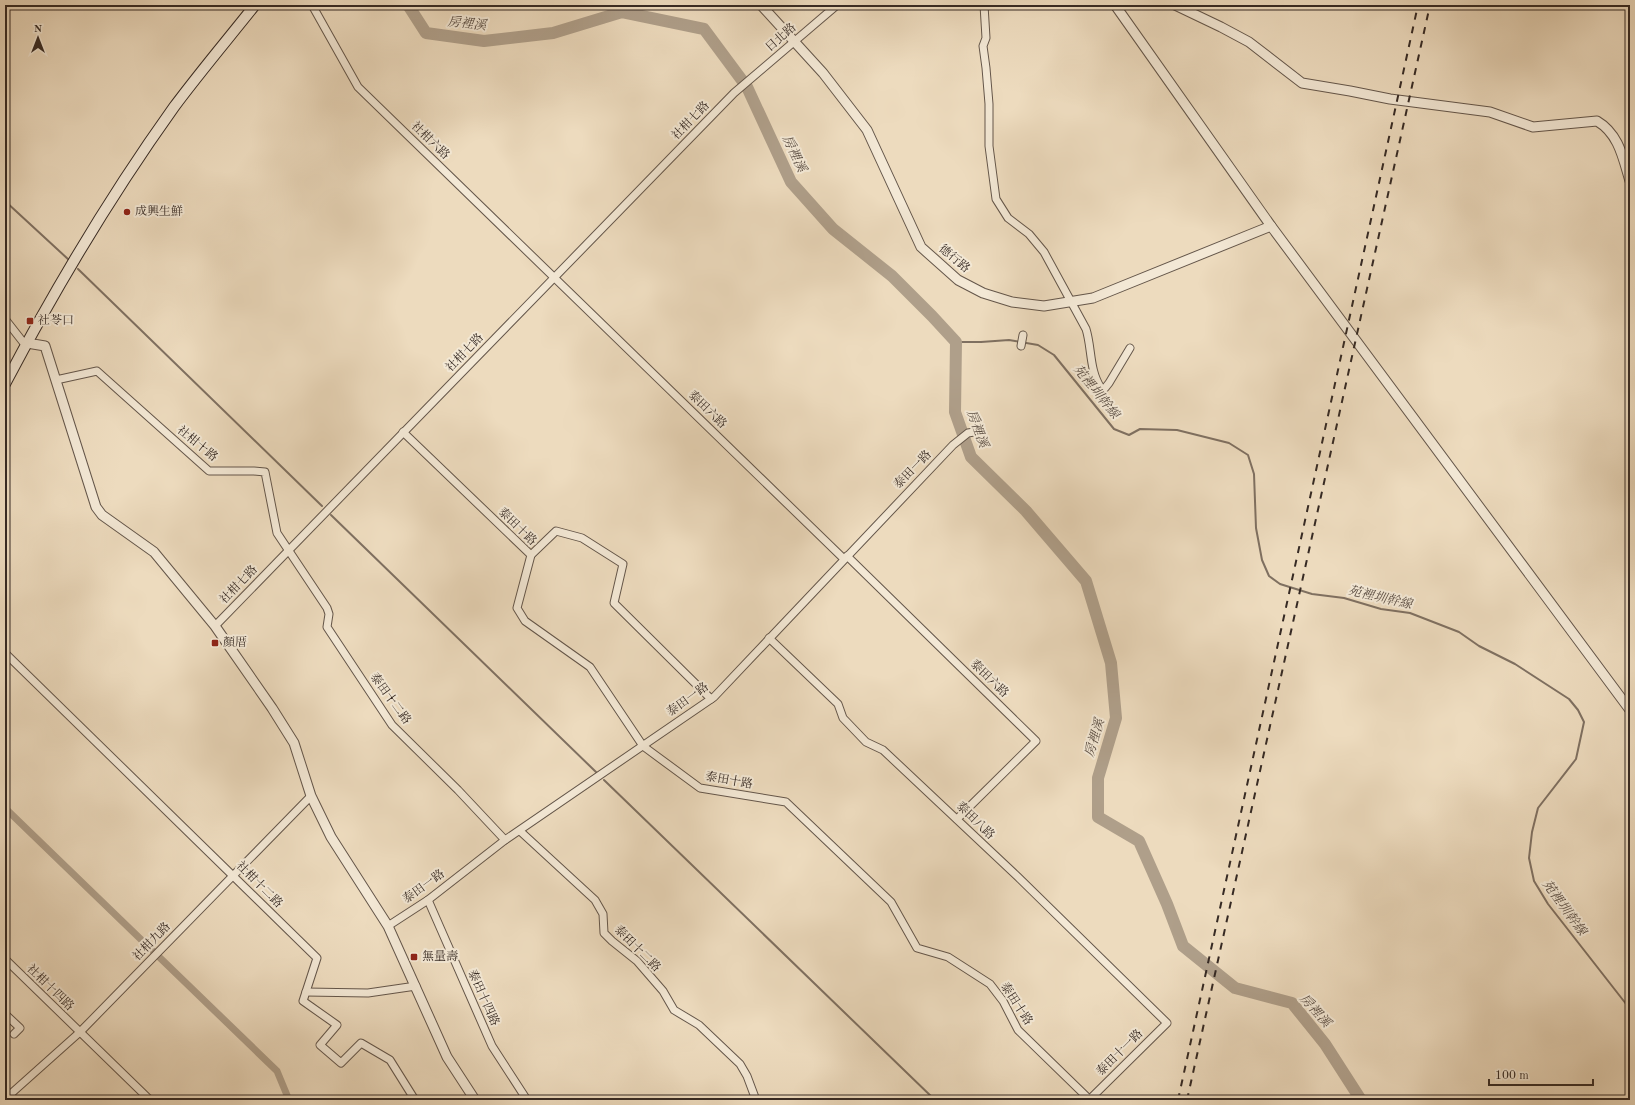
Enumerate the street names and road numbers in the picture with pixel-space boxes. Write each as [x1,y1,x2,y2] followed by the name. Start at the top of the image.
[762,20,799,54] street label: 日北路
[669,98,712,142] street label: 社柑七路
[409,119,453,162] street label: 社柑六路
[936,241,973,275] street label: 德行路
[443,330,486,374] street label: 社柑七路
[686,388,730,431] street label: 泰田六路
[175,423,221,464] street label: 社柑十路
[891,447,934,491] street label: 泰田一路
[496,505,540,548] street label: 泰田十路
[217,562,260,606] street label: 社柑七路
[968,657,1012,700] street label: 泰田六路
[368,670,414,727] street label: 泰田十二路
[664,679,711,719] street label: 泰田一路
[704,769,754,791] street label: 泰田十路
[954,799,998,842] street label: 泰田八路
[234,858,286,910] street label: 社柑十二路
[400,866,447,906] street label: 泰田一路
[130,919,173,963] street label: 社柑九路
[612,922,664,974] street label: 泰田十二路
[24,961,77,1013] street label: 社柑十四路
[465,967,503,1028] street label: 泰田十四路
[998,980,1036,1027] street label: 泰田十路
[1093,1026,1145,1078] street label: 泰田十一路

